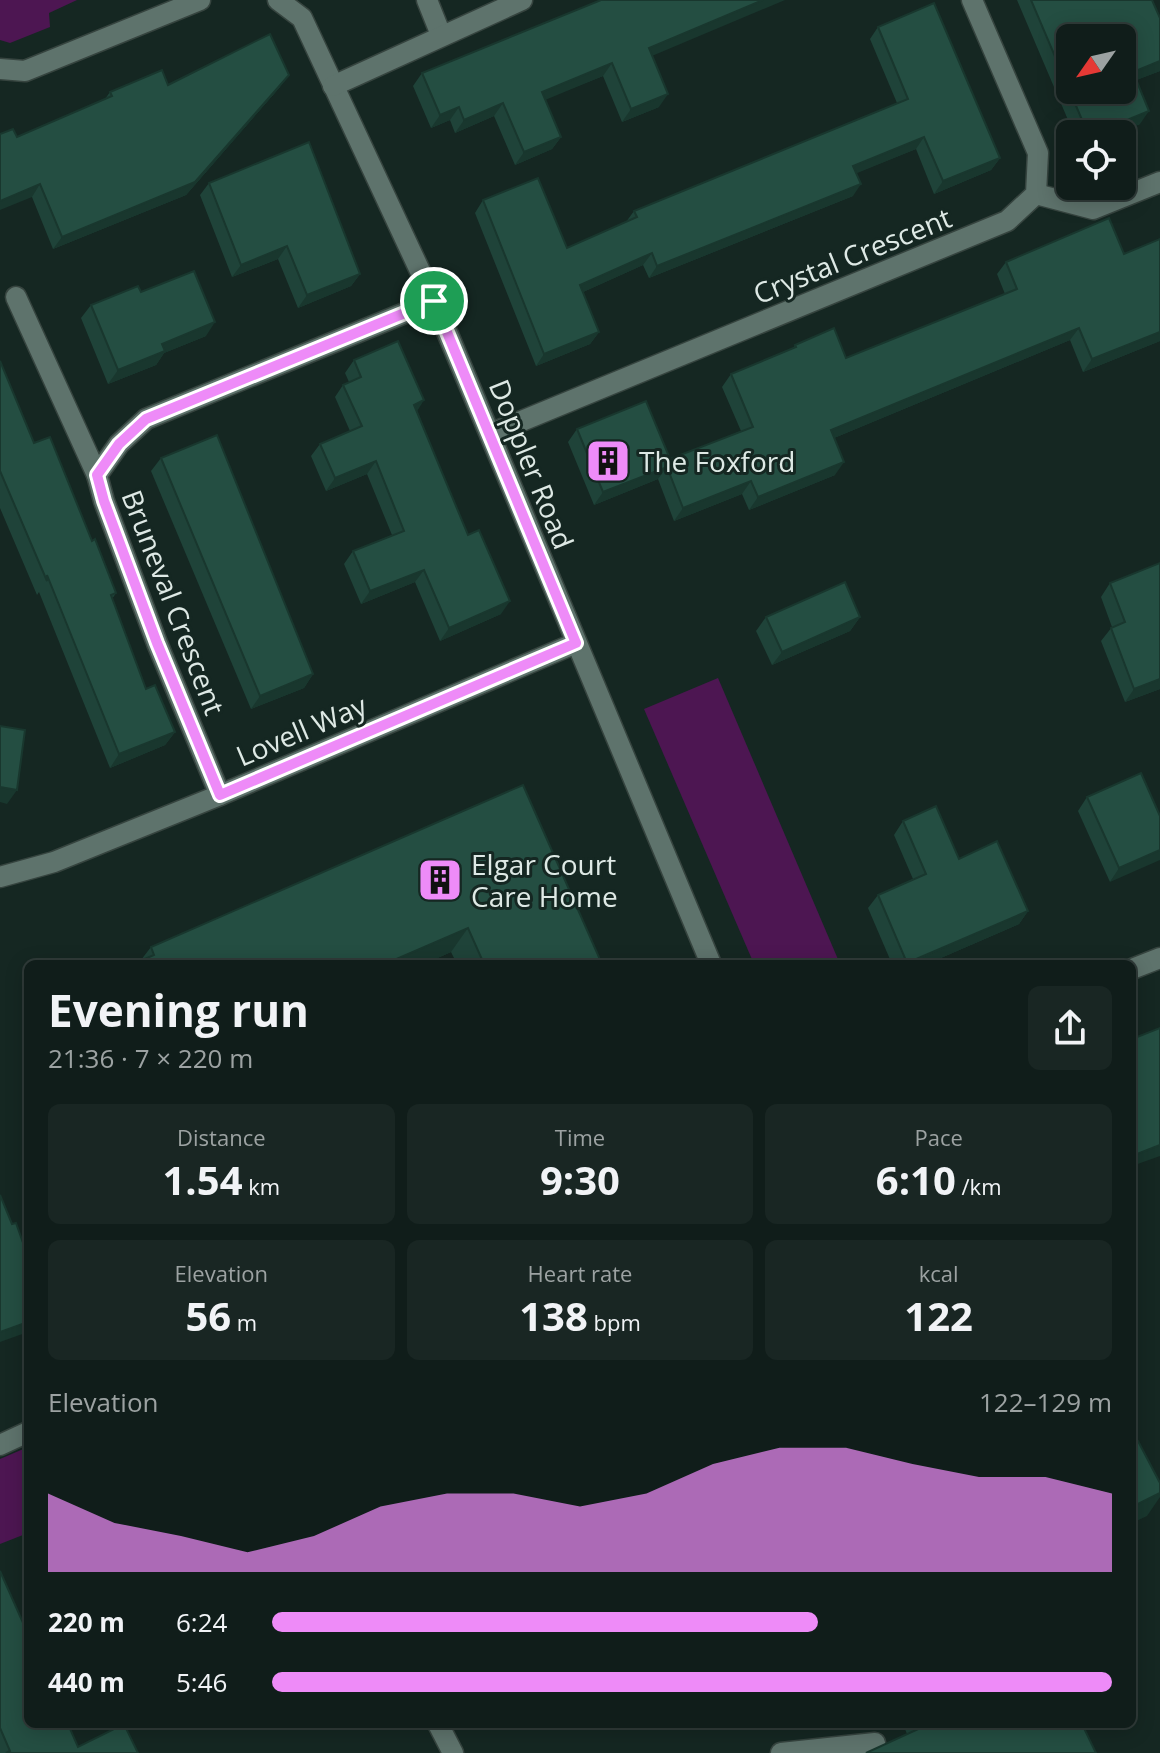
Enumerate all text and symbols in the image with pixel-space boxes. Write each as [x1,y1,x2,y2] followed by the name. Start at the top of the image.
[1056,24,1136,104] north arrow
[1056,24,1136,200] map controls
[1056,120,1136,200] button: locate
[747,198,957,312] street label: Crystal Crescent
[400,267,468,335] pin
[412,279,456,323] icon: arrive
[481,374,583,554] street label: Doppler Road
[584,437,632,485] building icon: The Foxford
[639,442,795,480] place label: The Foxford
[114,484,234,720] street label: Bruneval Crescent
[230,685,373,774] street label: Lovell Way
[471,845,618,915] place label: Elgar Court Care Home
[416,856,464,904] building icon: Elgar Court Care Home
[48,980,309,1040] text: Evening run
[1028,986,1112,1070] button: share
[48,1040,253,1076] text: 21:36 · 7 × 220 m
[177,1122,266,1152] text: Distance
[555,1122,605,1152] text: Time
[914,1122,963,1152] text: Pace
[162,1152,243,1207] text: 1.54
[540,1152,620,1207] text: 9:30
[876,1152,956,1207] text: 6:10
[243,1171,280,1201] text: km
[956,1171,1002,1201] text: /km
[175,1258,268,1288] text: Elevation
[528,1258,632,1288] text: Heart rate
[919,1258,959,1288] text: kcal
[185,1288,231,1343] text: 56
[519,1288,588,1343] text: 138
[904,1288,973,1343] text: 122
[231,1307,257,1337] text: m
[588,1307,641,1337] text: bpm
[48,1384,158,1420] text: Elevation
[979,1384,1112,1420] text: 122–129 m
[48,1604,125,1640] text: 220 m
[176,1604,227,1640] text: 6:24
[48,1664,125,1700] text: 440 m
[176,1664,227,1700] text: 5:46

